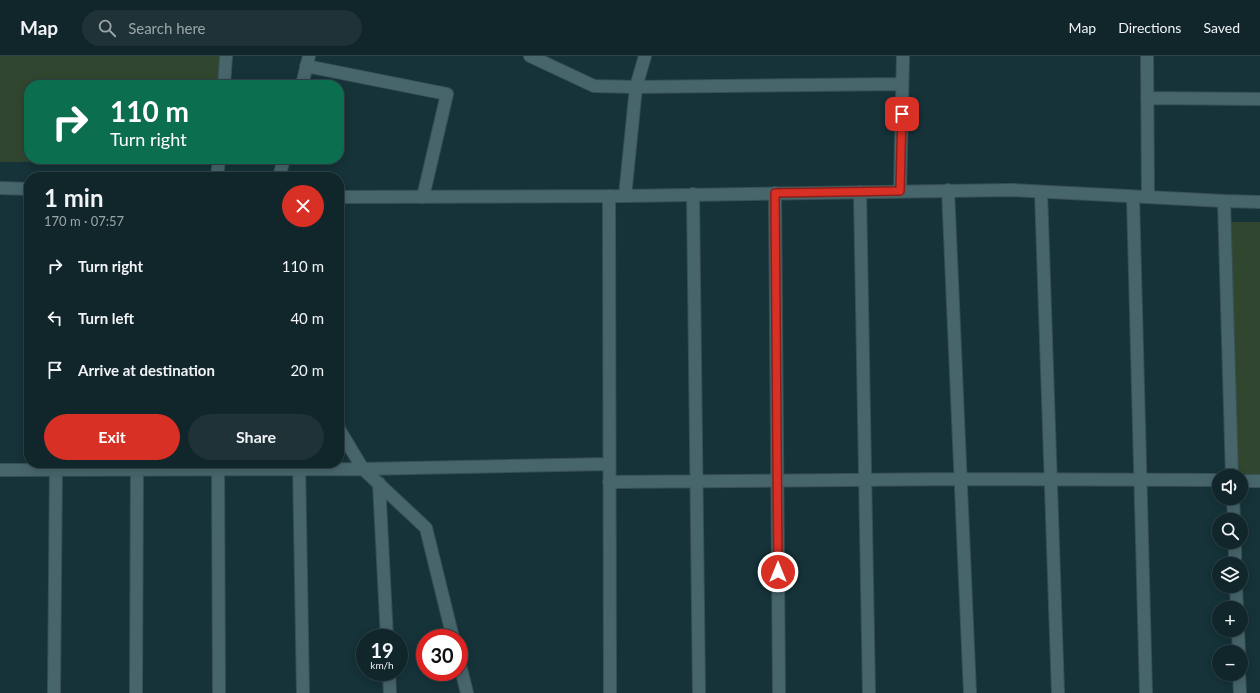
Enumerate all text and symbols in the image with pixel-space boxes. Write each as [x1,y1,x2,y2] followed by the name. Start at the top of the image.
[82,10,362,46] search box
[20,16,58,39] text: Map
[96,17,118,39] icon: search
[128,19,206,37] text: Search here
[1069,19,1096,36] text: Map
[1118,19,1181,36] text: Directions
[1203,19,1240,36] text: Saved
[110,94,189,128] text: 110 m
[44,96,96,148] icon: right
[885,97,919,131] pin
[891,103,913,125] icon: arrive
[110,128,187,150] text: Turn right
[44,183,104,212] text: 1 min
[282,185,324,227] button: close
[44,213,124,229] text: 170 m · 07:57
[44,255,66,277] icon: right
[78,257,143,275] text: Turn right
[282,257,324,275] text: 110 m
[44,307,66,329] icon: left
[78,309,134,327] text: Turn left
[290,309,324,327] text: 40 m
[44,359,66,381] icon: arrive
[78,361,215,379] text: Arrive at destination
[290,361,324,379] text: 20 m
[44,414,180,460] button: Exit
[188,414,324,460] button: Share
[1212,469,1248,681] map controls
[1212,469,1248,505] button: sound
[1212,513,1248,549] button: search
[757,551,799,593] position arrow
[1212,557,1248,593] button: layers
[1212,601,1248,637] button: +
[416,629,468,681] speed limit sign: 30
[370,638,394,662] text: 19
[1212,645,1248,681] button: −
[370,659,394,671] text: km/h

